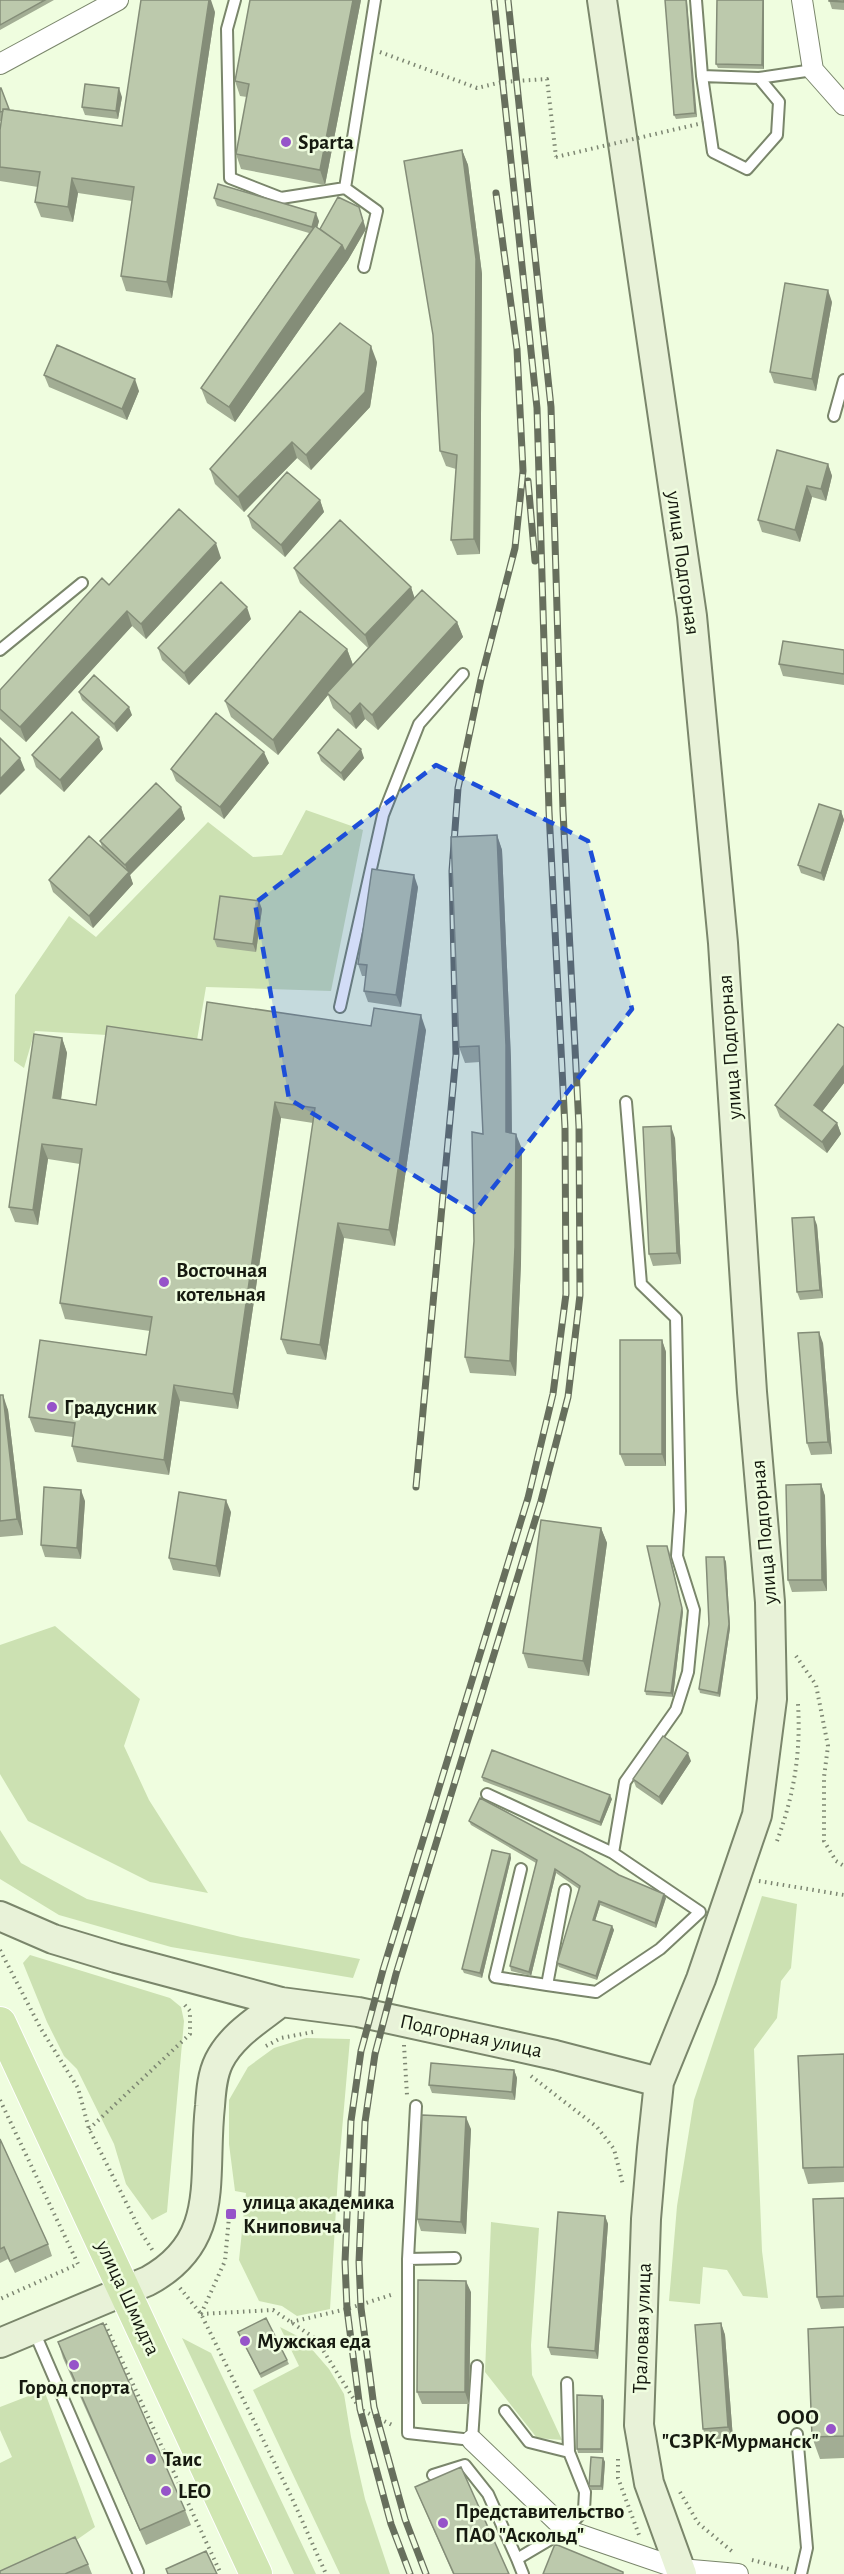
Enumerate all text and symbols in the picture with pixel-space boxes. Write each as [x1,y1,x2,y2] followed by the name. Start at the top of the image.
[298,132,354,153] place label: Sparta
[279,135,293,149] marker: Sparta
[662,489,703,636] street label: улица Подгорная
[714,974,746,1121] street label: улица Подгорная
[176,1260,267,1305] place label: Восточная котельная
[157,1275,171,1289] marker: Восточная котельная
[64,1397,157,1418] place label: Градусник
[45,1400,59,1414] marker: Градусник
[747,1459,781,1606] street label: улица Подгорная
[398,2011,545,2061] street label: Подгорная улица
[242,2192,395,2237] place label: улица академика Книповича
[224,2207,238,2221] marker: улица академика Книповича
[92,2236,164,2359] street label: улица Шмидта
[629,2262,655,2394] street label: Траловая улица
[257,2331,371,2352] place label: Мужская еда
[238,2334,252,2348] marker: Мужская еда
[67,2358,81,2372] marker: Город спорта
[18,2377,130,2398] place label: Город спорта
[662,2407,819,2452] place label: ООО "СЗРК-Мурманск"
[824,2422,838,2436] marker: ООО "СЗРК-Мурманск"
[163,2449,202,2470] place label: Таис
[144,2452,158,2466] marker: Таис
[178,2481,211,2502] place label: LEO
[159,2484,173,2498] marker: LEO
[455,2501,624,2546] place label: Представительство ПАО "Аскольд"
[436,2516,450,2530] marker: Представительство ПАО "Аскольд"

